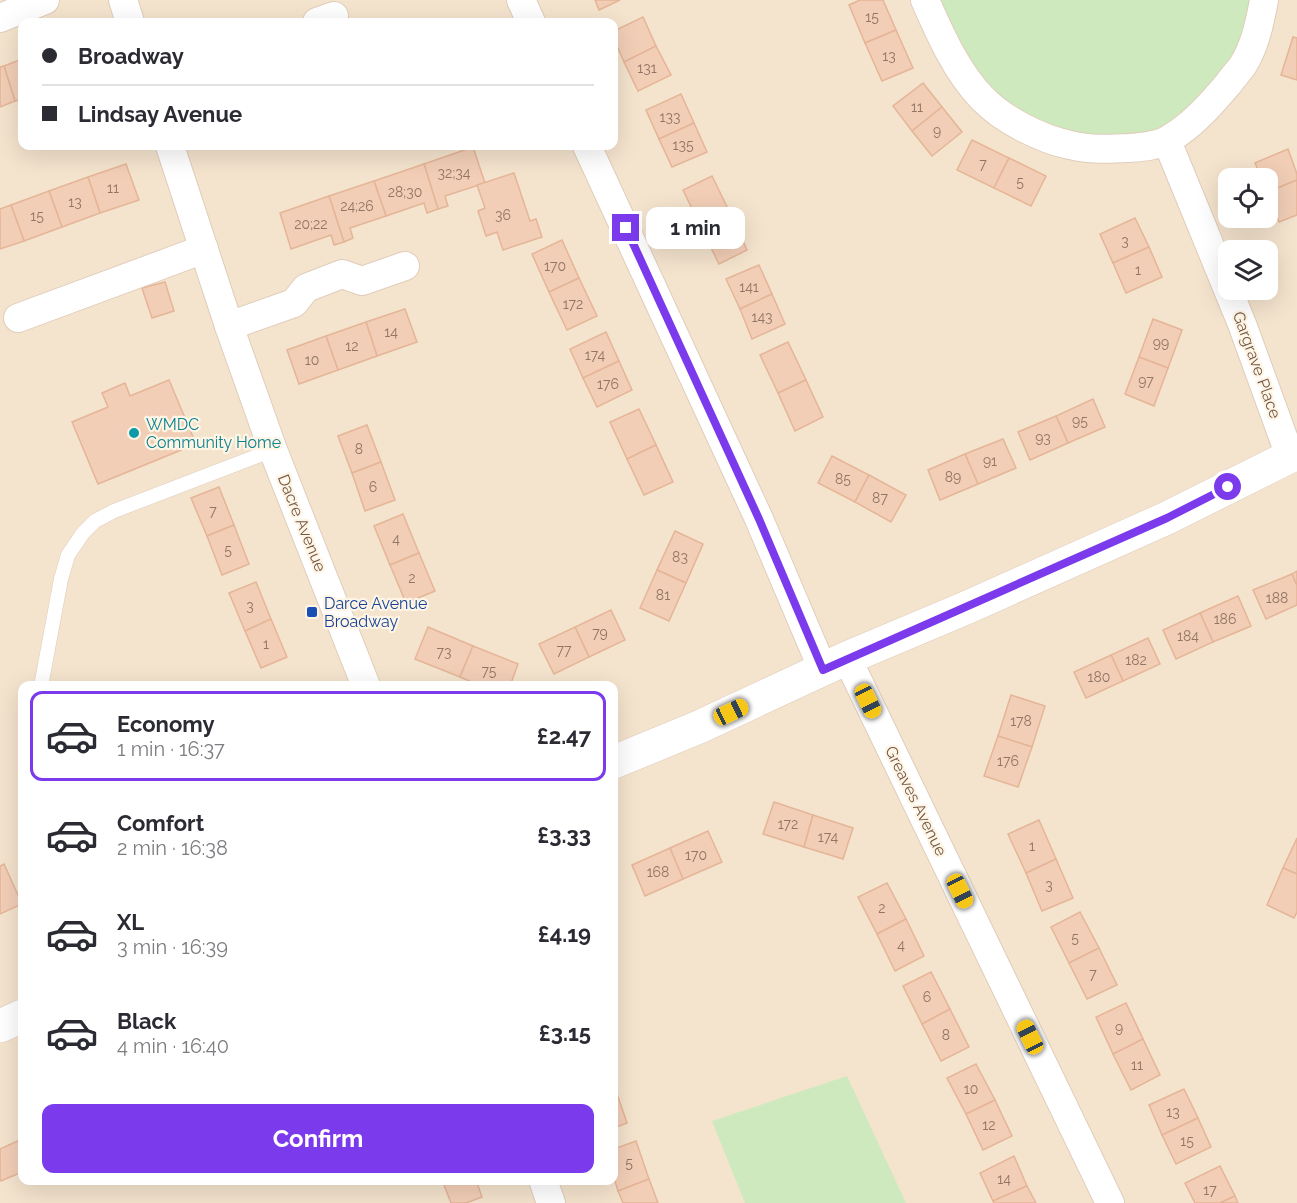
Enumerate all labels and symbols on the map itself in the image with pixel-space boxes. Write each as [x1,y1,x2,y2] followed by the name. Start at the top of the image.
[865,9,879,25] house number: 15
[882,48,896,64] house number: 13
[637,60,657,76] house number: 131
[911,99,923,115] house number: 11
[660,109,680,125] house number: 133
[933,123,941,139] house number: 9
[672,137,694,153] house number: 135
[979,156,987,172] house number: 7
[438,165,471,181] house number: 32;34
[1016,174,1024,190] house number: 5
[107,180,119,196] house number: 11
[388,184,422,200] house number: 28;30
[68,194,82,210] house number: 13
[340,198,374,214] house number: 24;26
[495,207,511,223] house number: 36
[647,207,746,249] callout: 1 min
[30,208,44,224] house number: 15
[612,214,639,241] route end
[294,216,328,232] house number: 20;22
[1121,233,1129,249] house number: 3
[544,258,566,274] house number: 170
[1135,262,1141,278] house number: 1
[739,279,759,295] house number: 141
[563,296,583,312] house number: 172
[751,309,773,325] house number: 143
[1229,309,1285,421] street label: Gargrave Place
[384,324,398,340] house number: 14
[1153,335,1169,351] house number: 99
[345,338,359,354] house number: 12
[585,347,606,363] house number: 174
[305,352,319,368] house number: 10
[1138,373,1154,389] house number: 97
[597,376,619,392] house number: 176
[1072,413,1088,429] house number: 95
[146,415,281,452] place label: WMDC Community Home
[127,426,141,440] marker: WMDC Community Home
[1035,430,1051,446] house number: 93
[355,441,363,457] house number: 8
[983,453,997,469] house number: 91
[945,469,961,485] house number: 89
[835,471,851,487] house number: 85
[274,472,330,574] street label: Dacre Avenue
[1214,473,1241,500] route start
[369,479,377,495] house number: 6
[872,490,888,506] house number: 87
[209,503,217,519] house number: 7
[392,531,400,547] house number: 4
[224,542,232,558] house number: 5
[672,549,688,565] house number: 83
[408,570,416,586] house number: 2
[656,587,670,603] house number: 81
[1266,590,1288,606] house number: 188
[324,594,427,631] place label: Darce Avenue Broadway
[246,598,254,614] house number: 3
[305,605,319,619] marker: Darce Avenue Broadway
[1214,611,1236,627] house number: 186
[592,625,608,641] house number: 79
[1177,628,1199,644] house number: 184
[263,636,269,652] house number: 1
[557,642,572,658] house number: 77
[437,644,451,660] house number: 73
[1125,652,1147,668] house number: 182
[482,663,497,679] house number: 75
[1088,669,1110,685] house number: 180
[852,681,884,721] car
[711,696,751,728] car
[1010,713,1032,729] house number: 178
[881,743,951,859] street label: Greaves Avenue
[997,753,1019,769] house number: 176
[778,816,798,832] house number: 172
[818,829,839,845] house number: 174
[1029,838,1035,854] house number: 1
[685,847,707,863] house number: 170
[647,864,669,880] house number: 168
[944,871,976,911] car
[1045,877,1053,893] house number: 3
[878,900,886,916] house number: 2
[1071,930,1079,946] house number: 5
[897,937,905,953] house number: 4
[1089,966,1097,982] house number: 7
[923,989,931,1005] house number: 6
[1014,1017,1046,1057] car
[1115,1020,1123,1036] house number: 9
[942,1027,950,1043] house number: 8
[1131,1057,1143,1073] house number: 11
[964,1081,978,1097] house number: 10
[1166,1104,1180,1120] house number: 13
[982,1117,996,1133] house number: 12
[1180,1133,1194,1149] house number: 15
[625,1155,633,1171] house number: 5
[997,1171,1011,1187] house number: 14
[1203,1182,1217,1198] house number: 17

